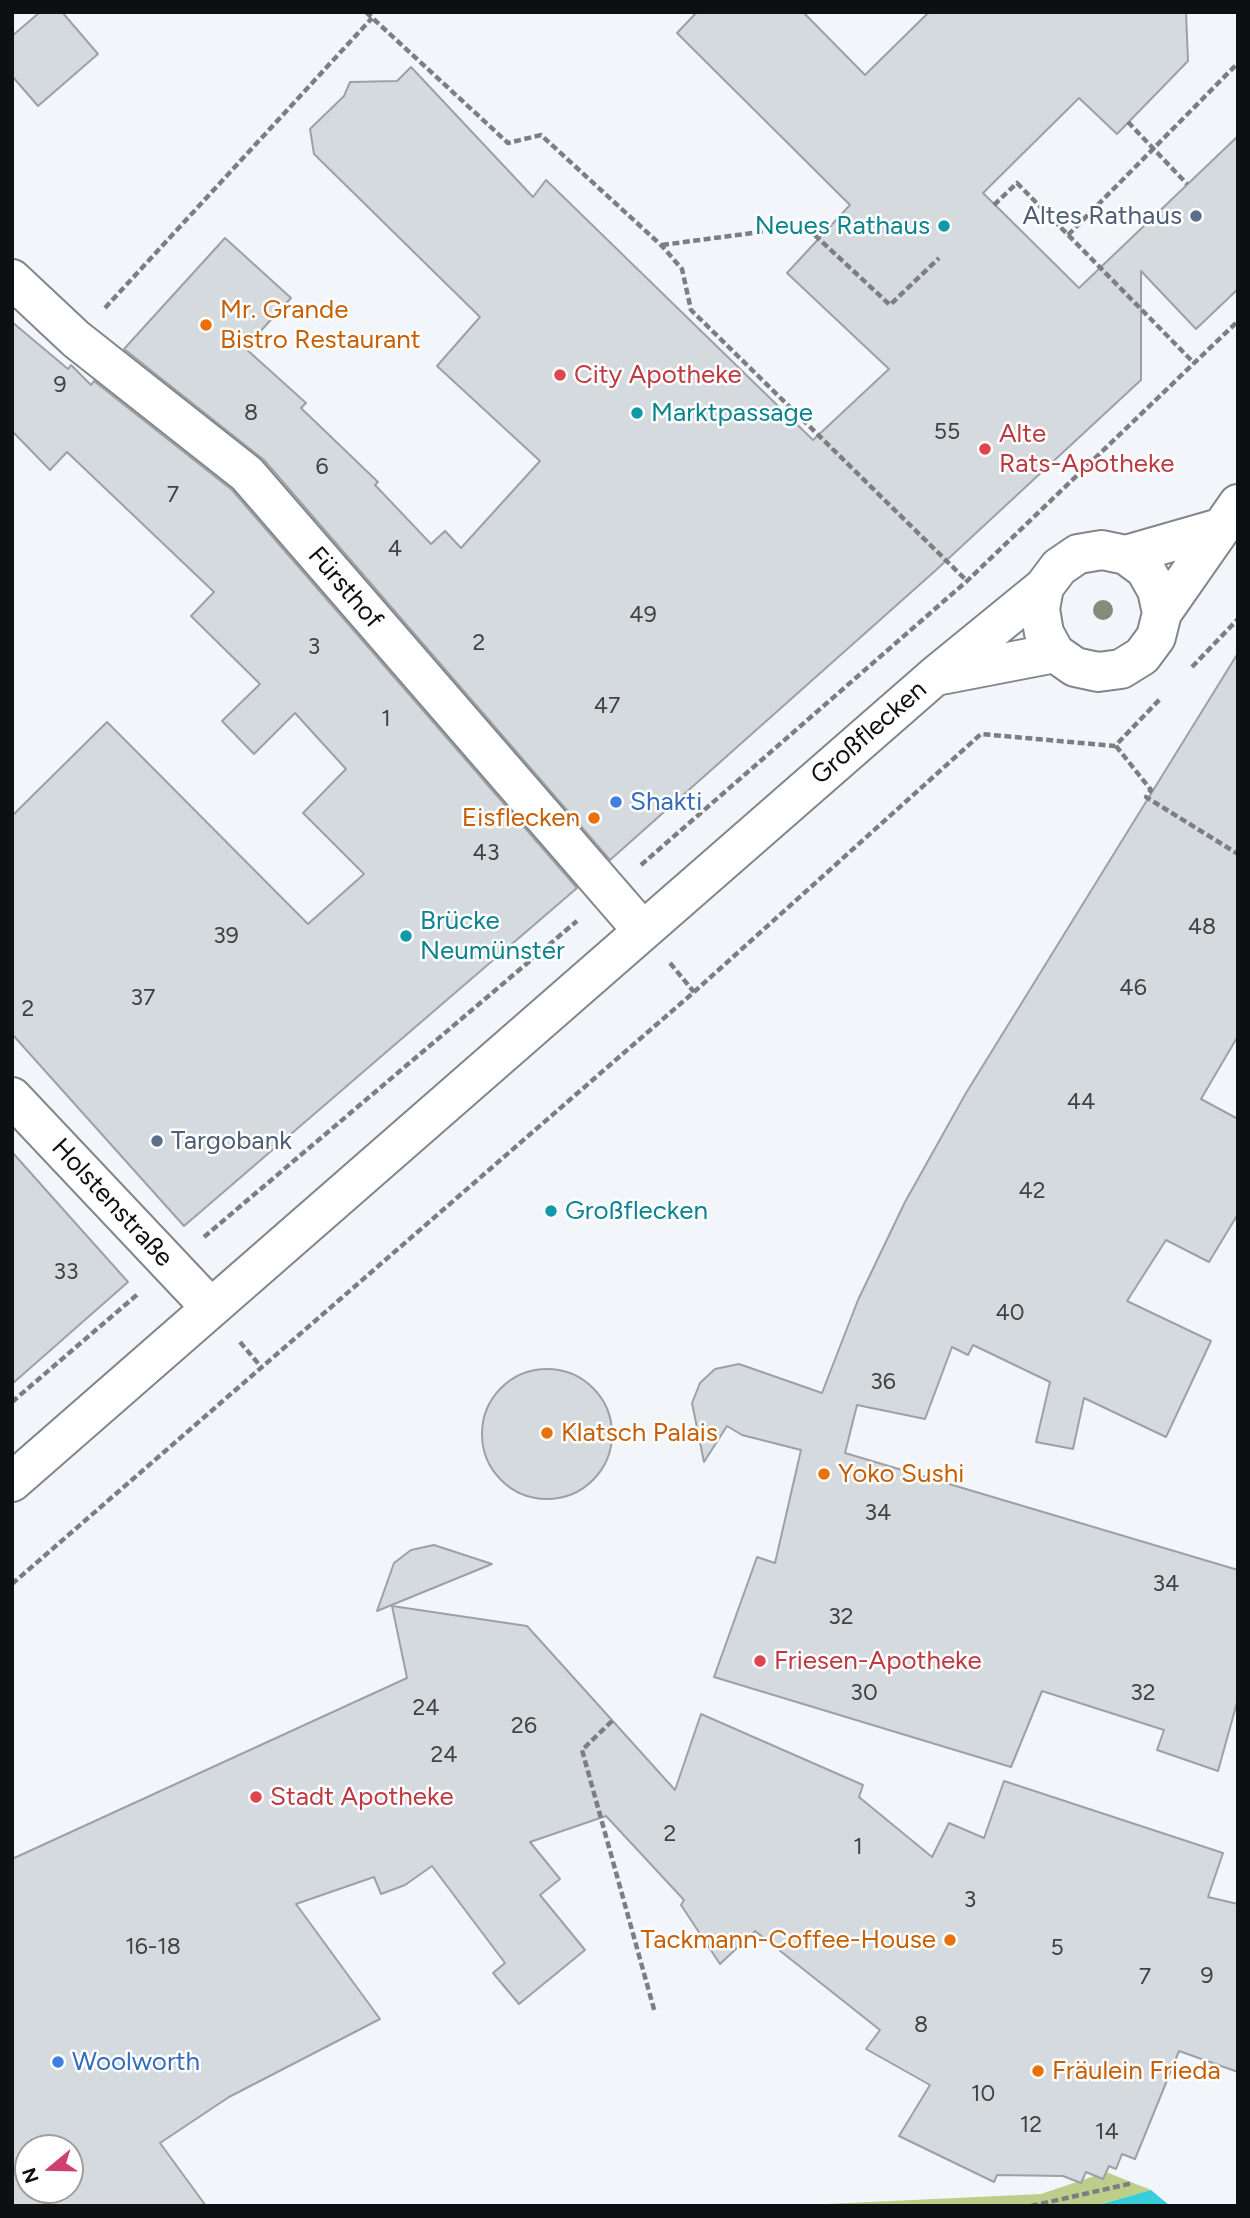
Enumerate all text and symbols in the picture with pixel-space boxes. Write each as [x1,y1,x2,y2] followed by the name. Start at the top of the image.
[1022,200,1182,232] place label: Altes Rathaus
[1188,208,1204,224] marker: Altes Rathaus
[755,210,930,242] place label: Neues Rathaus
[936,218,952,234] marker: Neues Rathaus
[220,294,421,356] place label: Mr. Grande Bistro Restaurant
[198,317,214,333] marker: Mr. Grande Bistro Restaurant
[574,359,742,391] place label: City Apotheke
[552,367,568,383] marker: City Apotheke
[53,371,67,399] house number: 9
[651,397,813,429] place label: Marktpassage
[244,399,258,427] house number: 8
[629,405,645,421] marker: Marktpassage
[934,418,960,446] house number: 55
[999,418,1174,480] place label: Alte Rats-Apotheke
[977,441,993,457] marker: Alte Rats-Apotheke
[315,453,329,481] house number: 6
[167,481,179,509] house number: 7
[388,535,402,563] house number: 4
[301,541,389,635] street label: Fürsthof
[629,601,657,629] house number: 49
[473,629,485,657] house number: 2
[308,633,320,661] house number: 3
[805,674,933,792] street label: Großflecken
[594,692,620,720] house number: 47
[381,705,391,733] house number: 1
[630,786,702,818] place label: Shakti
[608,794,624,810] marker: Shakti
[462,802,580,834] place label: Eisflecken
[586,810,602,826] marker: Eisflecken
[473,839,499,867] house number: 43
[420,905,565,967] place label: Brücke Neumünster
[1188,913,1216,941] house number: 48
[213,922,239,950] house number: 39
[398,928,414,944] marker: Brücke Neumünster
[1119,974,1147,1002] house number: 46
[131,984,155,1012] house number: 37
[22,995,34,1023] house number: 2
[1067,1088,1095,1116] house number: 44
[171,1125,292,1157] place label: Targobank
[45,1132,179,1274] street label: Holstenstraße
[149,1133,165,1149] marker: Targobank
[1018,1177,1046,1205] house number: 42
[565,1195,708,1227] place label: Großflecken
[543,1203,559,1219] marker: Großflecken
[53,1258,79,1286] house number: 33
[995,1299,1025,1327] house number: 40
[870,1368,896,1396] house number: 36
[561,1417,718,1449] place label: Klatsch Palais
[539,1425,555,1441] marker: Klatsch Palais
[838,1458,964,1490] place label: Yoko Sushi
[816,1466,832,1482] marker: Yoko Sushi
[865,1499,891,1527] house number: 34
[1153,1570,1179,1598] house number: 34
[828,1603,854,1631] house number: 32
[774,1645,982,1677] place label: Friesen-Apotheke
[752,1653,768,1669] marker: Friesen-Apotheke
[850,1679,878,1707] house number: 30
[1130,1679,1156,1707] house number: 32
[412,1694,440,1722] house number: 24
[511,1712,537,1740] house number: 26
[430,1741,458,1769] house number: 24
[270,1781,454,1813] place label: Stadt Apotheke
[248,1789,264,1805] marker: Stadt Apotheke
[664,1820,676,1848] house number: 2
[853,1833,863,1861] house number: 1
[964,1886,976,1914] house number: 3
[640,1924,936,1956] place label: Tackmann-Coffee-House
[942,1932,958,1948] marker: Tackmann-Coffee-House
[125,1933,181,1961] house number: 16-18
[1050,1934,1064,1962] house number: 5
[1200,1962,1214,1990] house number: 9
[1139,1963,1151,1991] house number: 7
[914,2011,928,2039] house number: 8
[72,2046,200,2078] place label: Woolworth
[50,2054,66,2070] marker: Woolworth
[1052,2055,1221,2087] place label: Fräulein Frieda
[1030,2063,1046,2079] marker: Fräulein Frieda
[971,2080,995,2108] house number: 10
[1020,2111,1042,2139] house number: 12
[1095,2118,1119,2146] house number: 14
[14,2134,84,2204] north arrow
[17,2165,44,2186] text: N

